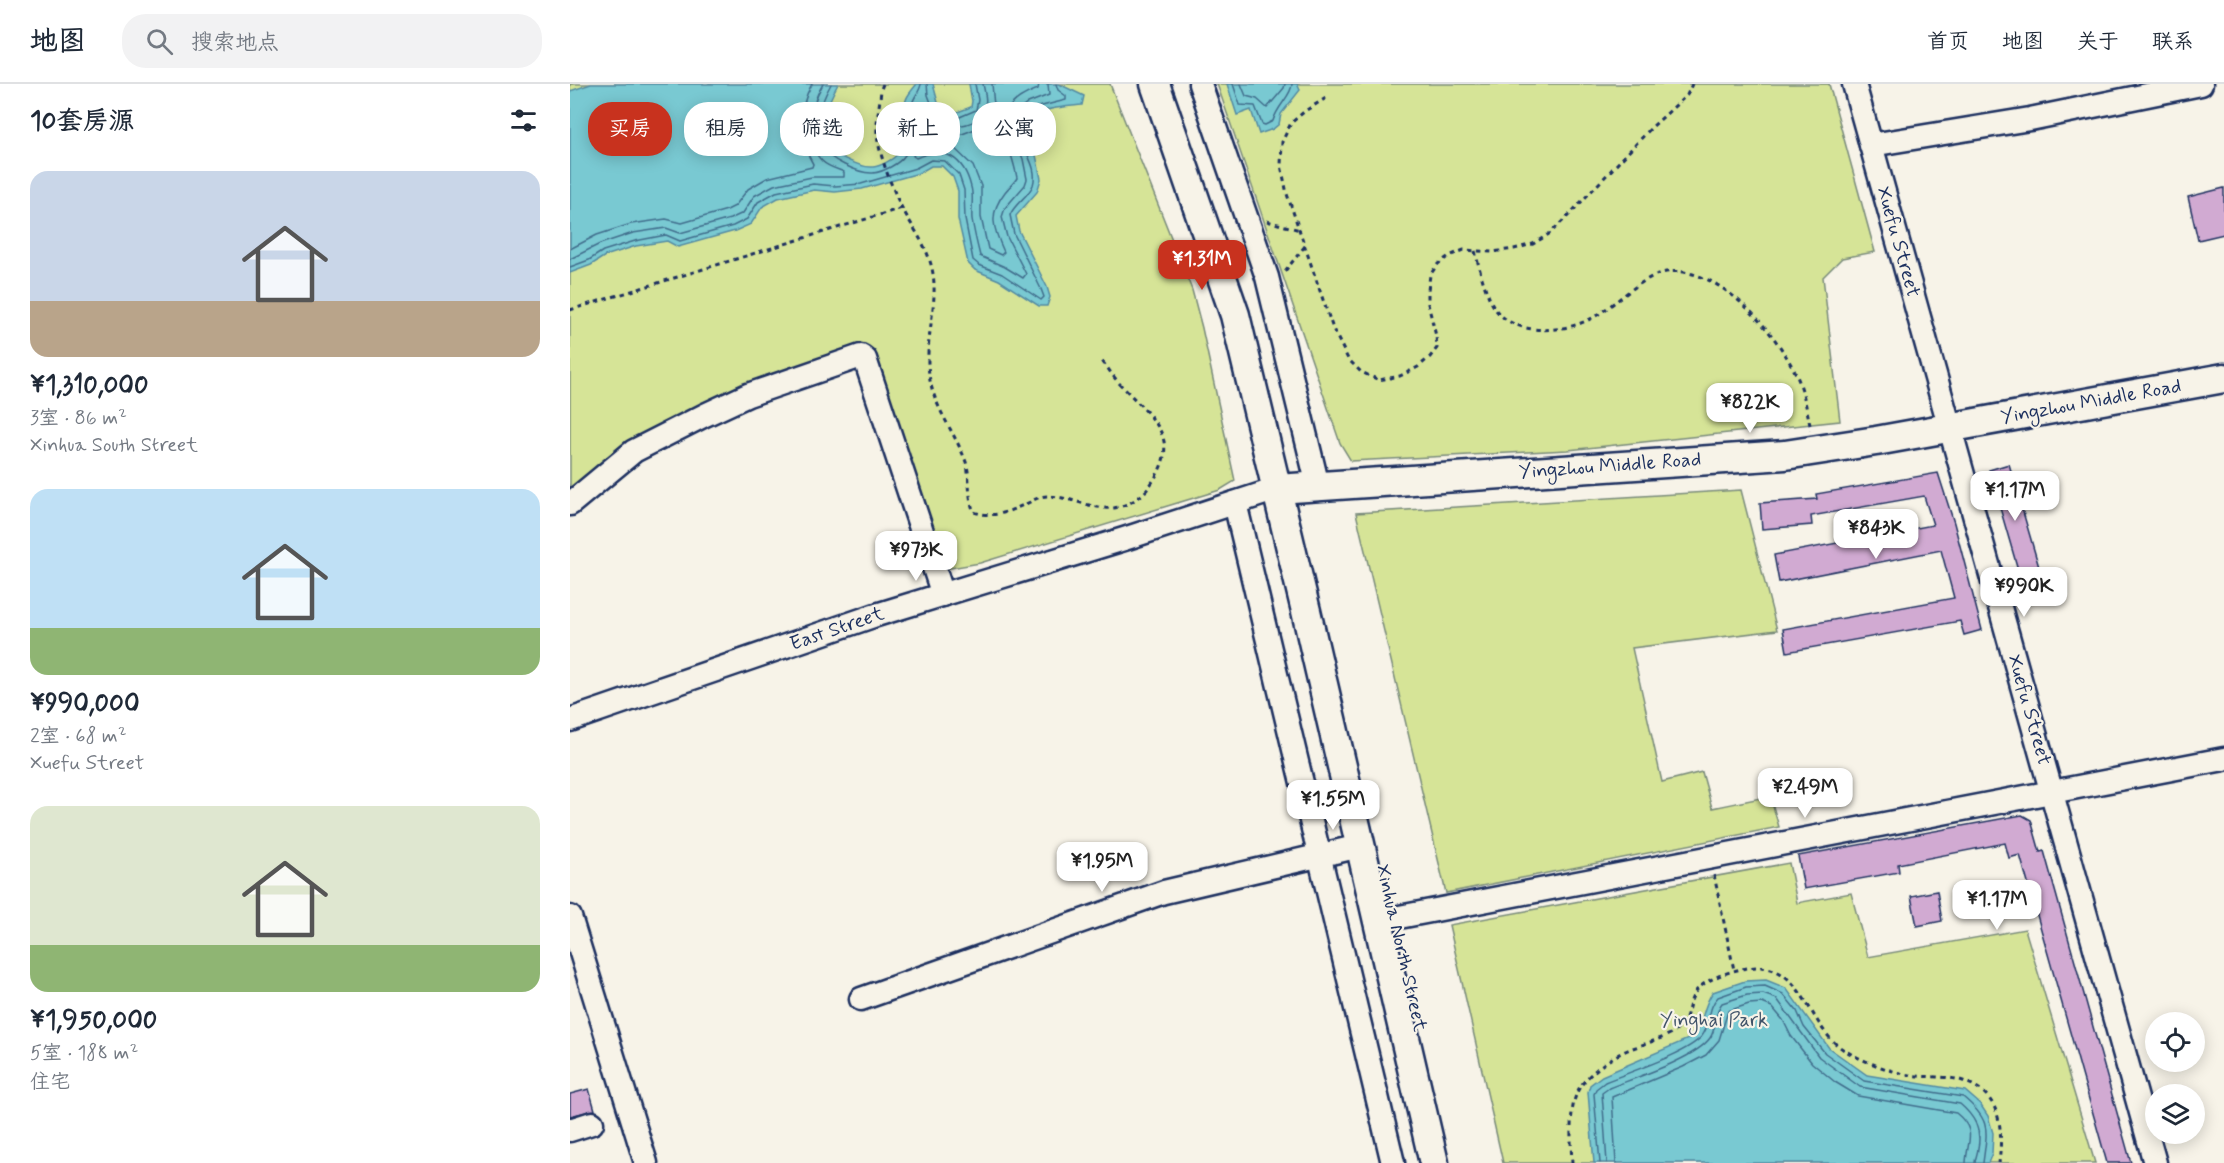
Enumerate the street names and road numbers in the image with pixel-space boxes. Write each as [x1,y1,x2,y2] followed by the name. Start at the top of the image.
[1869,183,1927,301] street label: Xuefu Street
[1999,373,2183,432] street label: Yingzhou Middle Road
[1518,446,1702,487] street label: Yingzhou Middle Road
[786,600,888,658] street label: East Street
[2000,651,2058,769] street label: Xuefu Street
[1369,862,1433,1035] street label: Xinhua North Street

